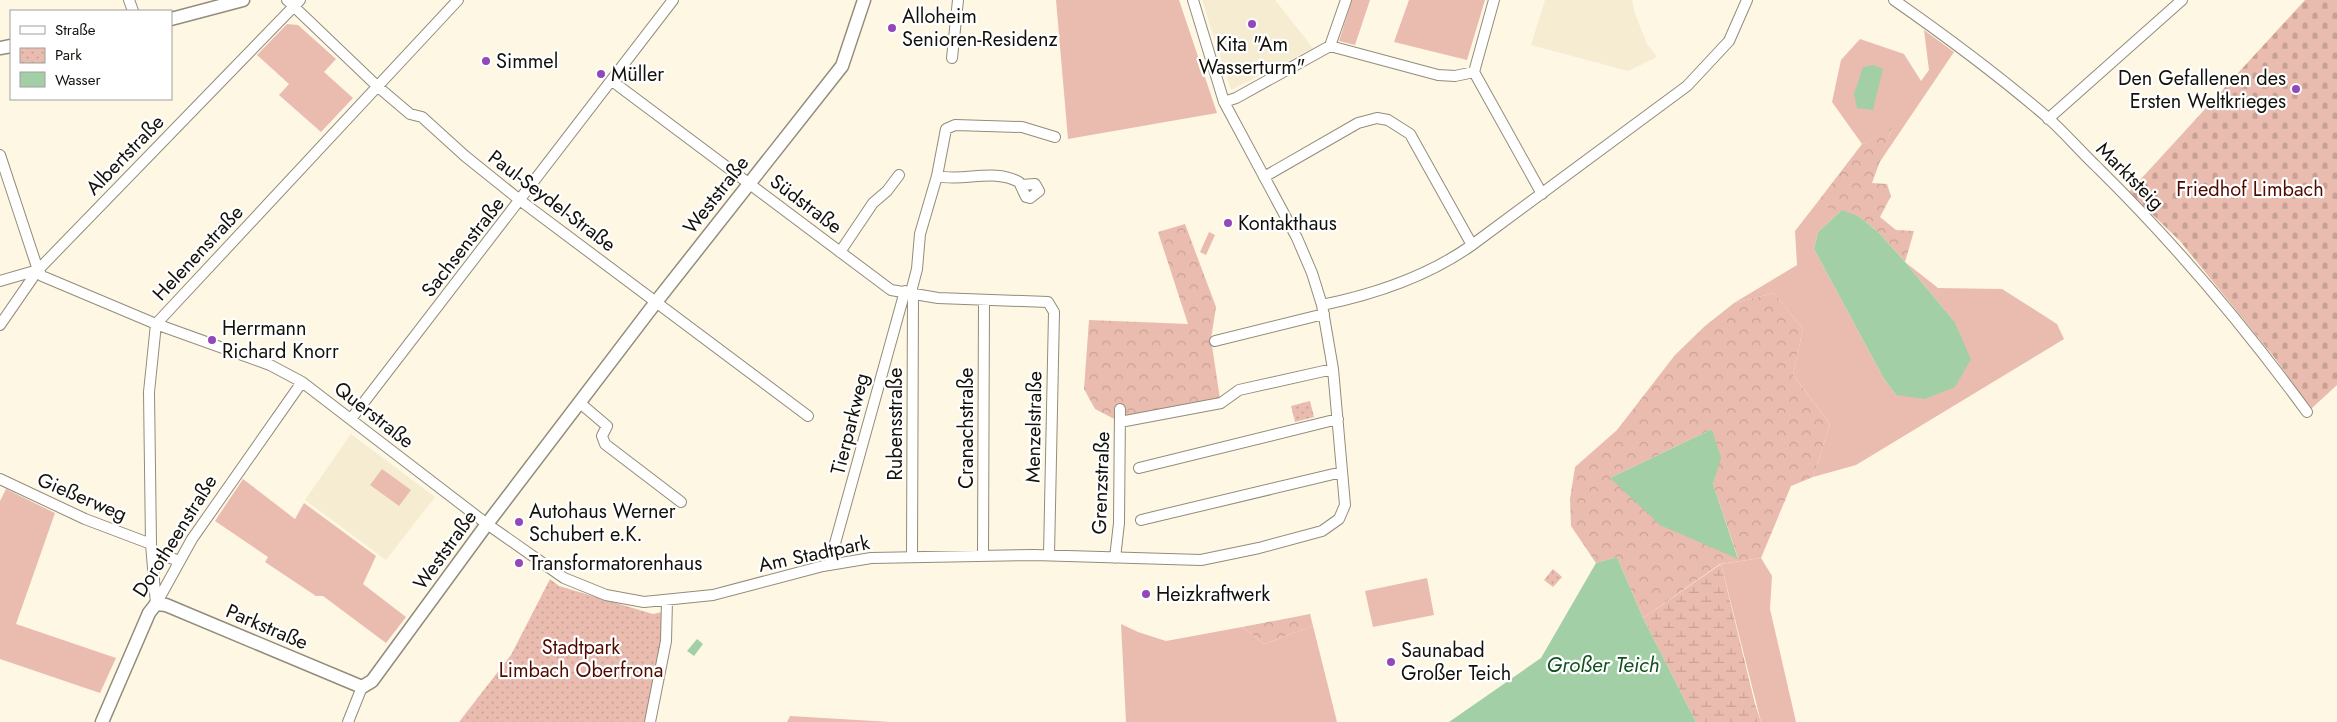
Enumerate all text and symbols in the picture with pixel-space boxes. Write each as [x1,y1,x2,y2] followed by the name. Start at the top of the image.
[902,2,1058,54] place label: Alloheim Senioren-Residenz
[10,10,172,100] legend
[1246,18,1258,30] marker: Kita "Am Wasserturm"
[55,19,96,41] text: Straße
[886,22,898,34] marker: Alloheim Senioren-Residenz
[1198,30,1306,82] place label: Kita "Am Wasserturm"
[55,44,82,66] text: Park
[496,47,558,76] place label: Simmel
[480,55,492,67] marker: Simmel
[611,60,664,89] place label: Müller
[2118,64,2286,116] place label: Den Gefallenen des Ersten Weltkrieges
[595,68,607,80] marker: Müller
[55,69,101,91] text: Wasser
[2290,83,2302,95] marker: Den Gefallenen des Ersten Weltkrieges
[79,108,171,202] street label: Albertstraße
[2089,135,2171,217] street label: Marktsteig
[482,143,622,259] street label: Paul-Seydel-Straße
[676,150,756,240] street label: Weststraße
[764,167,848,241] street label: Südstraße
[2176,175,2324,204] park label: Friedhof Limbach
[414,191,512,303] street label: Sachsenstraße
[146,199,250,307] street label: Helenenstraße
[1238,209,1337,238] place label: Kontakthaus
[1222,217,1234,229] marker: Kontakthaus
[222,314,339,366] place label: Herrmann Richard Knorr
[206,334,218,346] marker: Herrmann Richard Knorr
[952,367,981,489] street label: Cranachstraße
[881,368,910,480] street label: Rubensstraße
[823,370,877,478] street label: Tierparkweg
[1019,371,1049,483] street label: Menzelstraße
[328,375,420,455] street label: Querstraße
[1085,431,1117,535] street label: Grenzstraße
[33,465,131,529] street label: Gießerweg
[126,469,224,603] street label: Dorotheenstraße
[529,497,676,549] place label: Autohaus Werner Schubert e.K.
[406,504,484,596] street label: Weststraße
[513,516,525,528] marker: Autohaus Werner Schubert e.K.
[756,528,873,580] street label: Am Stadtpark
[529,549,702,578] place label: Transformatorenhaus
[513,557,525,569] marker: Transformatorenhaus
[1156,580,1270,609] place label: Heizkraftwerk
[1140,588,1152,600] marker: Heizkraftwerk
[221,597,313,657] street label: Parkstraße
[499,633,663,685] park label: Stadtpark Limbach Oberfrona
[1401,636,1511,688] place label: Saunabad Großer Teich
[1547,650,1659,680] water label: Großer Teich
[1385,656,1397,668] marker: Saunabad Großer Teich

